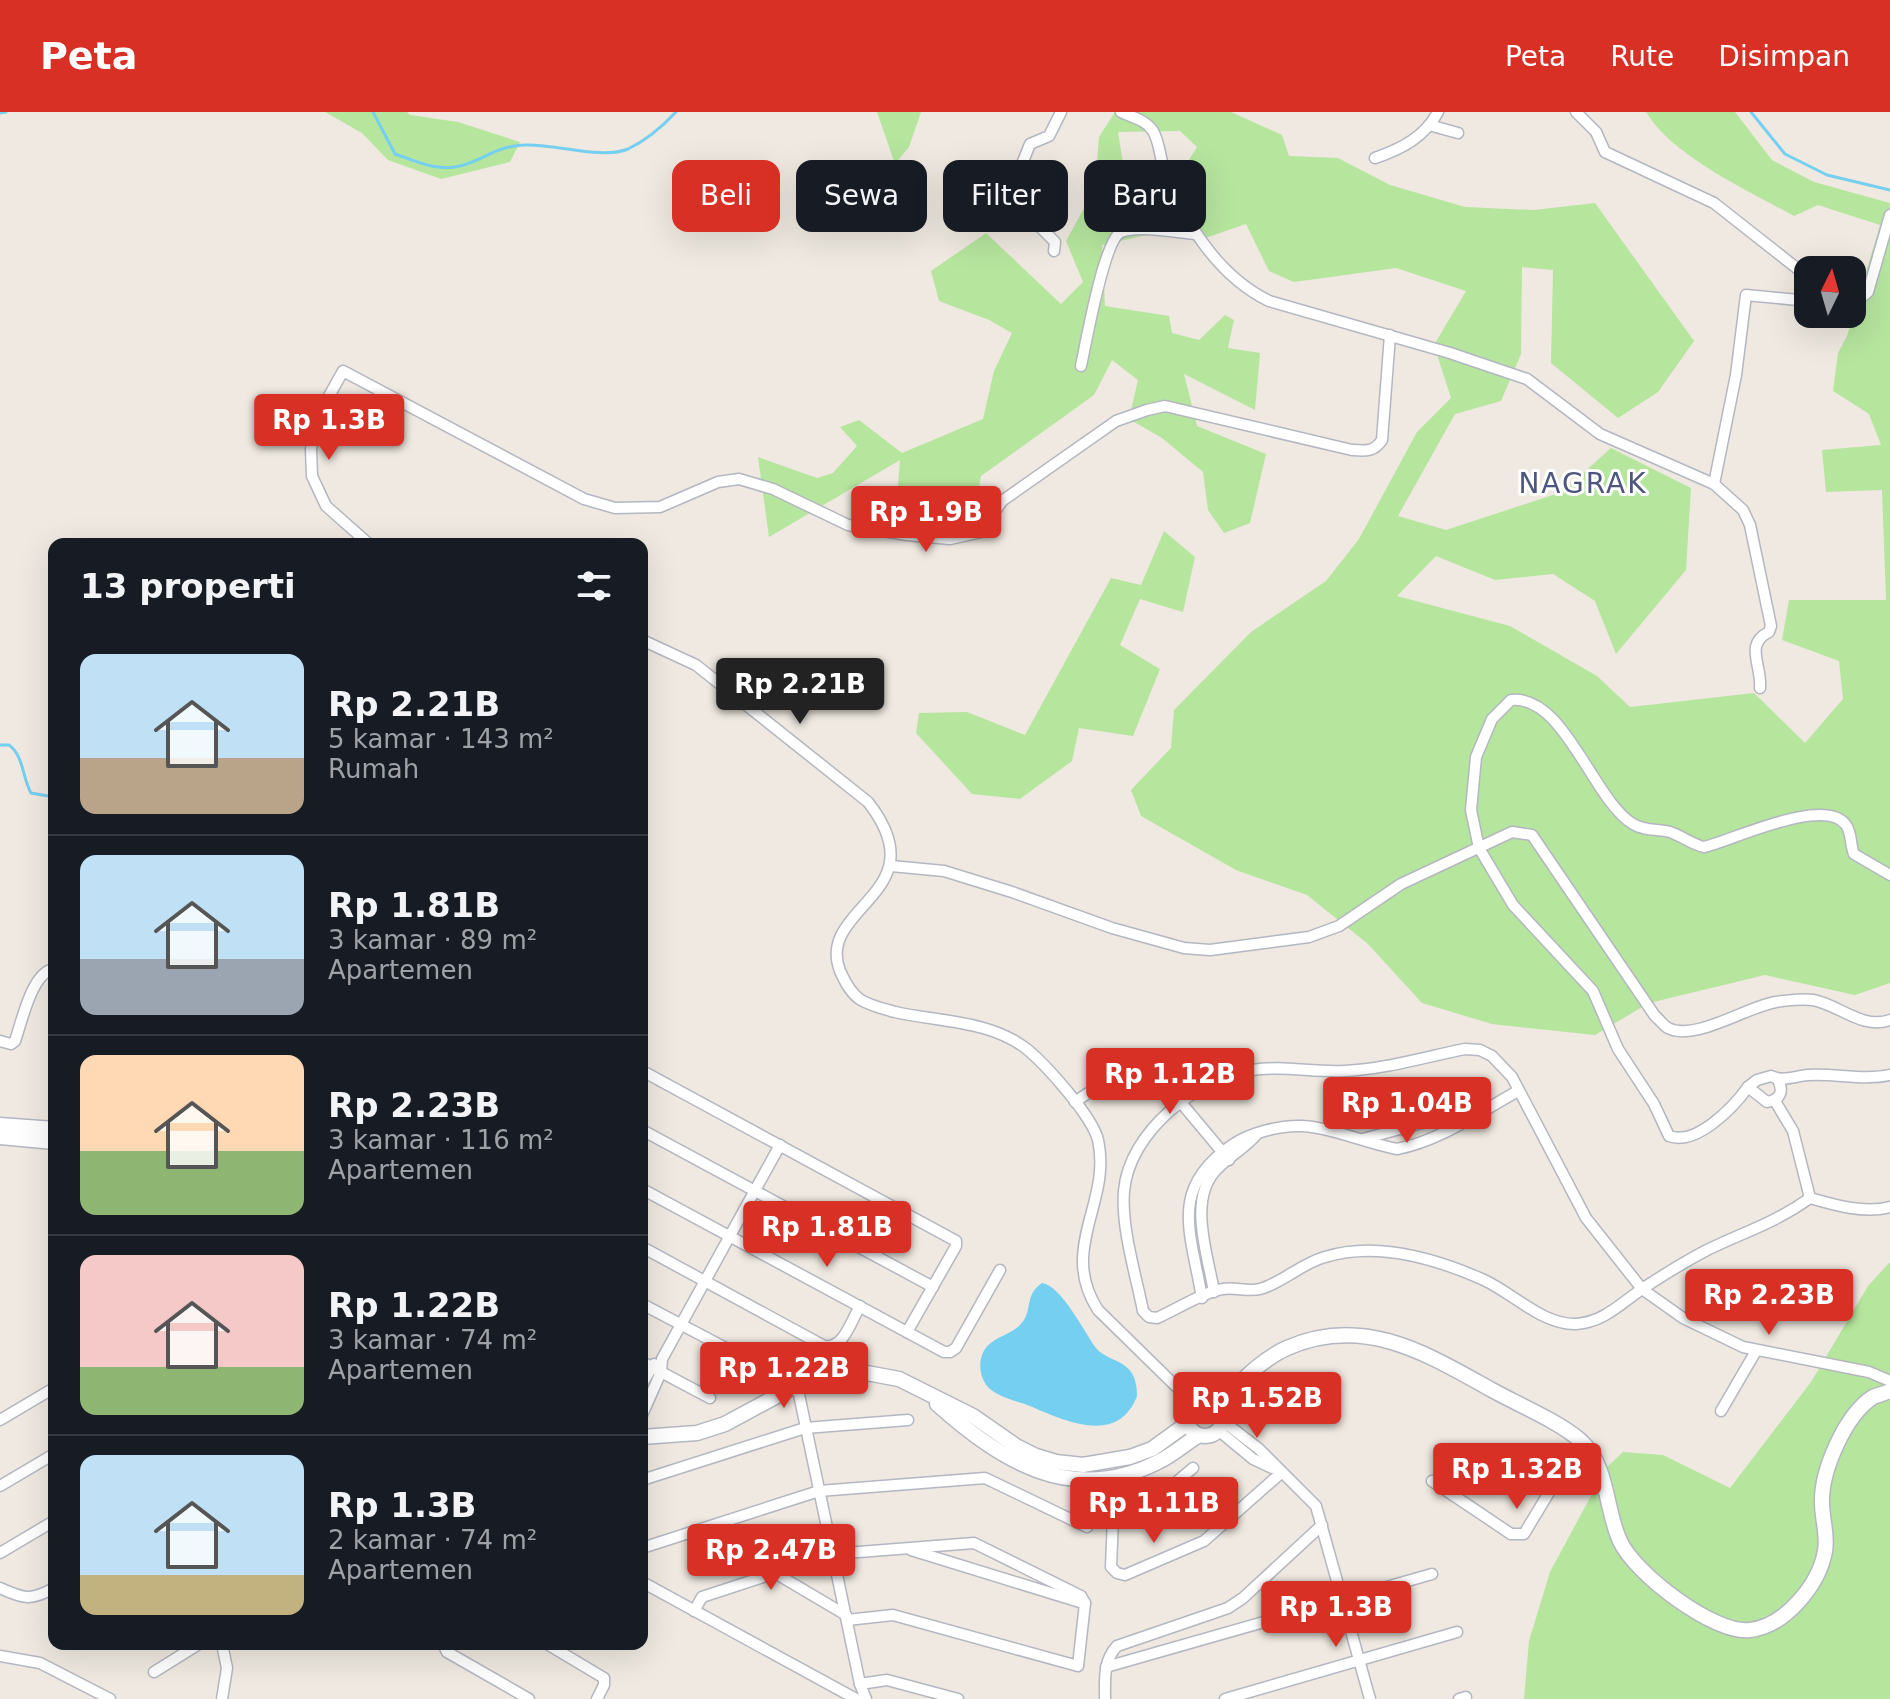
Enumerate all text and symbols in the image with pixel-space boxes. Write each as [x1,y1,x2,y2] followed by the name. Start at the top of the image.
[40,34,137,78] text: Peta
[1505,40,1566,73] text: Peta
[1610,40,1674,73] text: Rute
[1718,40,1850,73] text: Disimpan
[672,160,780,232] chip: Beli
[796,160,927,232] chip: Sewa
[943,160,1068,232] chip: Filter
[1084,160,1206,232] chip: Baru
[1794,256,1866,328] north arrow
[1794,256,1866,328] map controls
[255,394,403,462] pin: Rp 1.3B
[272,405,386,435] text: Rp 1.3B
[1518,467,1648,500] district label: NAGRAK
[852,486,1000,554] pin: Rp 1.9B
[869,497,983,527] text: Rp 1.9B
[572,564,616,608] icon: filters
[80,566,296,606] text: 13 properti
[717,658,883,726] pin: Rp 2.21B
[734,669,866,699] text: Rp 2.21B
[328,684,500,724] text: Rp 2.21B
[144,686,240,782] icon: home
[328,724,554,754] text: 5 kamar · 143 m²
[328,754,419,784] text: Rumah
[328,885,500,925] text: Rp 1.81B
[144,887,240,983] icon: home
[328,925,537,955] text: 3 kamar · 89 m²
[328,955,473,985] text: Apartemen
[1087,1048,1253,1116] pin: Rp 1.12B
[1104,1059,1236,1089] text: Rp 1.12B
[1324,1077,1490,1145] pin: Rp 1.04B
[328,1085,500,1125] text: Rp 2.23B
[144,1087,240,1183] icon: home
[1341,1088,1473,1118] text: Rp 1.04B
[328,1125,554,1155] text: 3 kamar · 116 m²
[328,1155,473,1185] text: Apartemen
[744,1201,910,1269] pin: Rp 1.81B
[761,1212,893,1242] text: Rp 1.81B
[1686,1269,1852,1337] pin: Rp 2.23B
[1703,1280,1835,1310] text: Rp 2.23B
[328,1285,500,1325] text: Rp 1.22B
[144,1287,240,1383] icon: home
[328,1325,537,1355] text: 3 kamar · 74 m²
[701,1342,867,1410] pin: Rp 1.22B
[718,1353,850,1383] text: Rp 1.22B
[328,1355,473,1385] text: Apartemen
[1174,1372,1340,1440] pin: Rp 1.52B
[1191,1383,1323,1413] text: Rp 1.52B
[1434,1443,1600,1511] pin: Rp 1.32B
[1451,1454,1583,1484] text: Rp 1.32B
[1071,1477,1237,1545] pin: Rp 1.11B
[328,1485,477,1525] text: Rp 1.3B
[144,1487,240,1583] icon: home
[1088,1488,1220,1518] text: Rp 1.11B
[688,1524,854,1592] pin: Rp 2.47B
[328,1525,537,1555] text: 2 kamar · 74 m²
[705,1535,837,1565] text: Rp 2.47B
[328,1555,473,1585] text: Apartemen
[1262,1581,1410,1649] pin: Rp 1.3B
[1279,1592,1393,1622] text: Rp 1.3B

